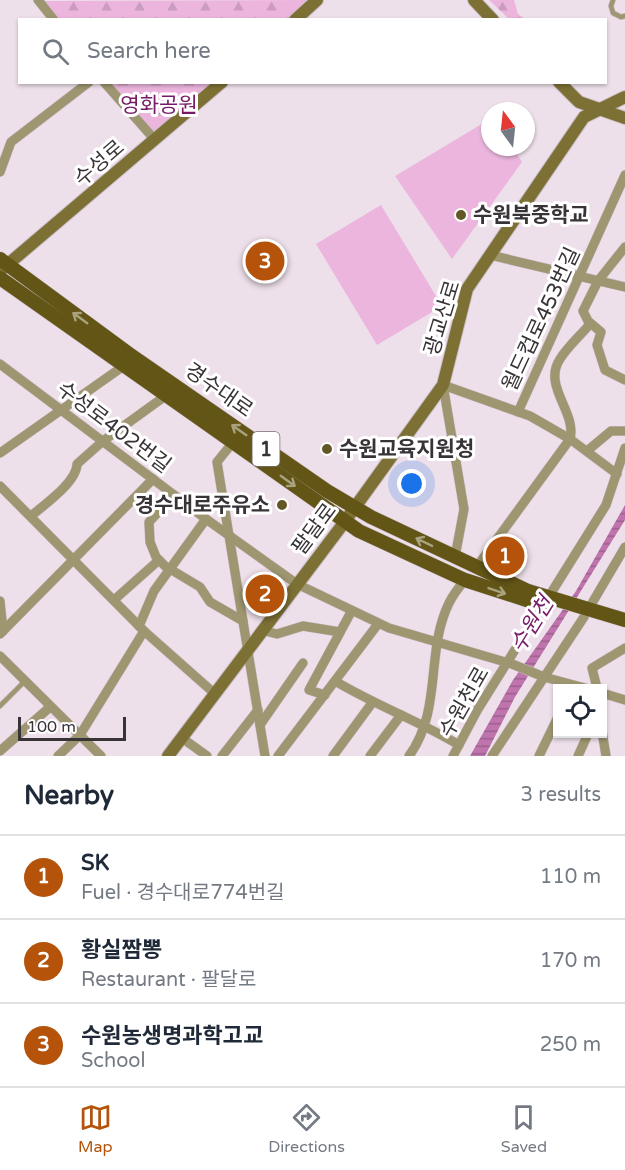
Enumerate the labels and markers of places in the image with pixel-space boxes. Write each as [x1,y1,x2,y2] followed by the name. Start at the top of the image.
[473,203,589,228] place label: 수원북중학교
[454,208,468,222] marker: 수원북중학교
[246,238,284,284] pin: 3
[339,437,474,462] place label: 수원교육지원청
[320,442,334,456] marker: 수원교육지원청
[135,493,270,518] place label: 경수대로주유소
[275,498,289,512] marker: 경수대로주유소
[486,534,524,578] pin: 1
[246,572,284,616] pin: 2

